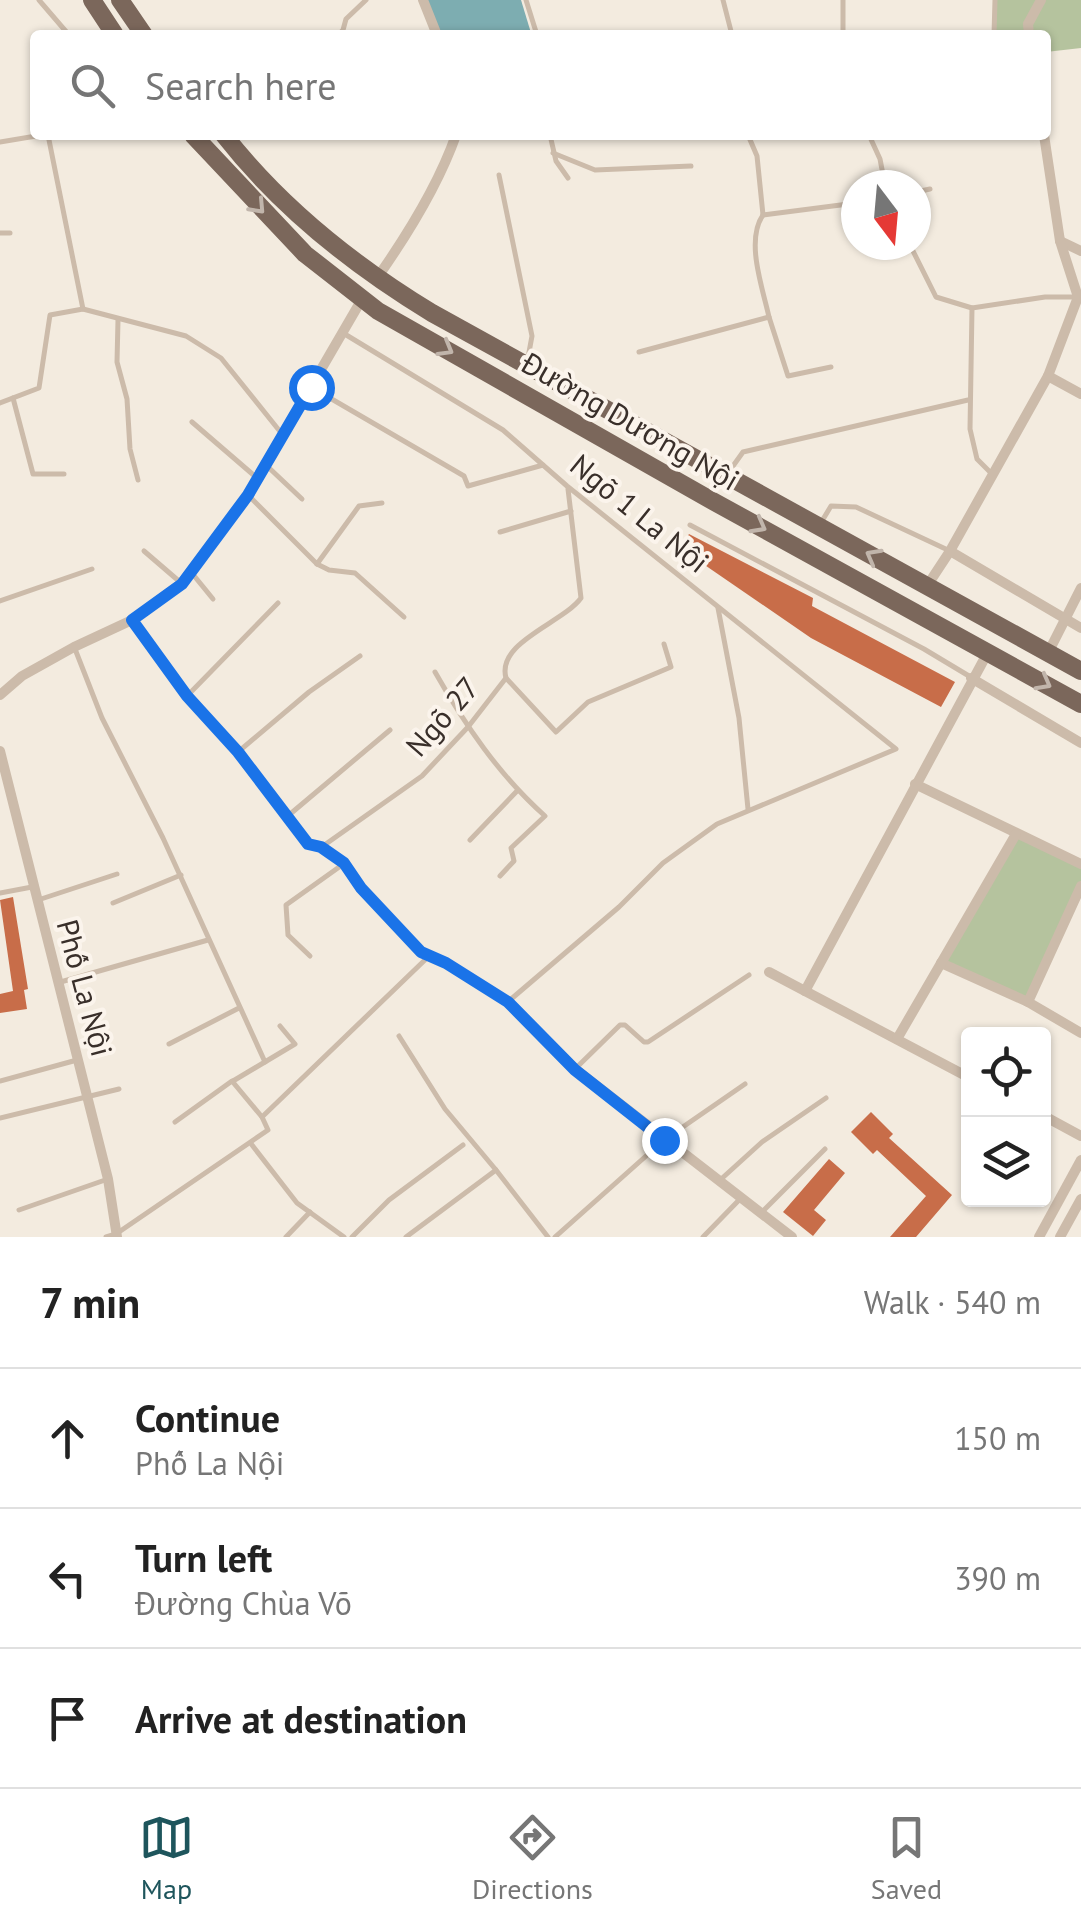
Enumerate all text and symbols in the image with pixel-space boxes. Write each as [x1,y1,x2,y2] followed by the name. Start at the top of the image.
[30,30,1051,140] search box
[65,58,120,113] icon: search
[145,61,337,110] text: Search here
[841,170,931,260] north arrow
[246,195,264,214] one-way arrow
[435,337,453,357] one-way arrow
[514,342,747,499] street label: Đường Dương Nội
[289,365,335,411] route start
[563,445,717,581] street label: Ngõ 1 La Nội
[749,514,767,534] one-way arrow
[866,549,884,569] one-way arrow
[397,668,487,764] street label: Ngõ 27
[1033,671,1051,691] one-way arrow
[48,915,122,1060] street label: Phố La Nội
[961,1027,1051,1207] map controls
[961,1027,1051,1117] button: locate
[961,1117,1051,1207] button: layers
[642,1118,688,1164] route end
[40,1275,140,1330] text: 7 min
[864,1281,1041,1323] text: Walk · 540 m
[135,1393,280,1442] text: Continue
[40,1411,95,1466] icon: ahead
[954,1417,1041,1459] text: 150 m
[135,1442,284,1484] text: Phố La Nội
[135,1533,272,1582] text: Turn left
[40,1551,95,1606] icon: left
[954,1557,1041,1599] text: 390 m
[135,1582,352,1624] text: Đường Chùa Võ
[40,1691,95,1746] icon: arrive
[135,1694,467,1743] text: Arrive at destination
[139,1810,194,1907] tab: Map
[472,1810,593,1907] tab: Directions
[871,1810,942,1907] tab: Saved

